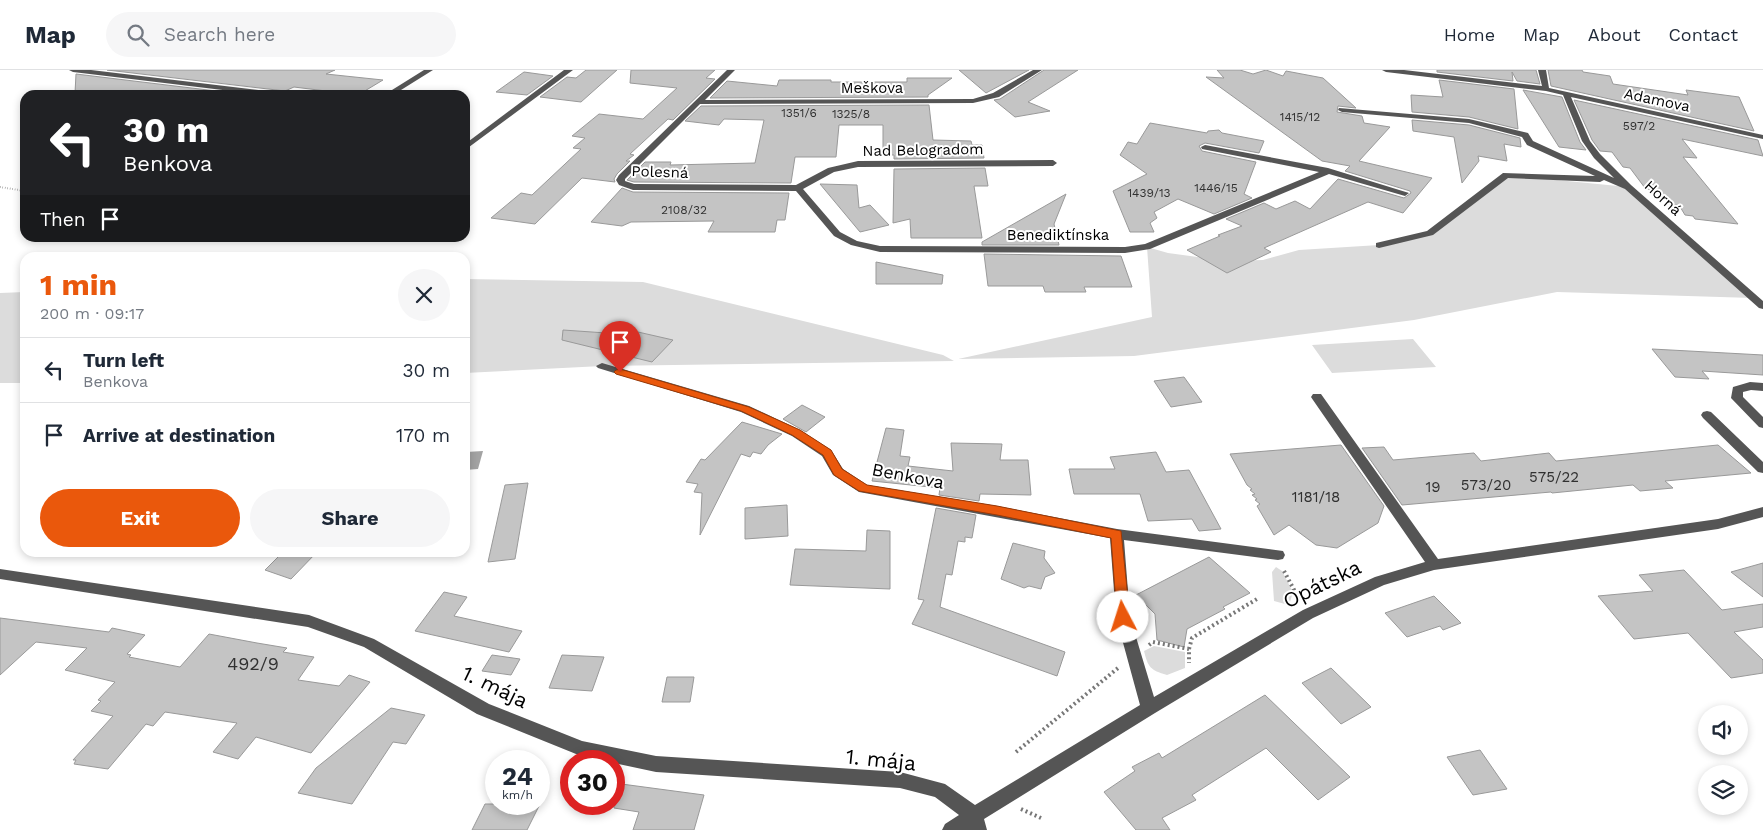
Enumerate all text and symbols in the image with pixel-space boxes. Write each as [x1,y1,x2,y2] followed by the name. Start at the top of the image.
[106,12,456,57] search box
[25,21,76,49] text: Map
[124,21,152,49] icon: search
[164,23,275,46] text: Search here
[1444,24,1495,45] text: Home
[1523,24,1560,45] text: Map
[1588,24,1640,45] text: About
[1668,24,1738,45] text: Contact
[841,79,904,97] street label: Meškova
[1622,84,1692,116] street label: Adamova
[781,106,817,120] house number: 1351/6
[832,107,870,121] house number: 1325/8
[123,109,209,151] text: 30 m
[40,110,105,175] icon: left
[1280,110,1320,124] house number: 1415/12
[1623,119,1655,133] house number: 597/2
[862,140,984,160] street label: Nad Belogradom
[123,151,213,176] text: Benkova
[631,162,689,182] street label: Polesná
[1641,177,1686,220] street label: Horná
[1194,181,1238,195] house number: 1446/15
[1127,186,1171,200] house number: 1439/13
[661,203,707,217] house number: 2108/32
[96,205,124,233] icon: arrive
[40,208,86,231] text: Then
[1007,226,1110,244] street label: Benediktínska
[40,267,117,302] text: 1 min
[398,269,450,321] button: close
[40,304,144,323] text: 200 m · 09:17
[599,321,641,372] pin
[606,328,634,356] icon: arrive
[83,349,164,372] text: Turn left
[40,356,68,384] icon: left
[403,359,450,382] text: 30 m
[83,372,148,391] text: Benkova
[40,421,68,449] icon: arrive
[83,424,275,447] text: Arrive at destination
[396,424,450,447] text: 170 m
[870,458,946,493] street label: Benkova
[1529,468,1579,486] house number: 575/22
[1461,476,1511,494] house number: 573/20
[1425,478,1441,496] house number: 19
[1292,488,1340,506] house number: 1181/18
[40,489,240,547] button: Exit
[250,489,450,547] button: Share
[1279,554,1365,613] street label: Opátska
[1096,590,1148,642] position arrow
[227,653,279,674] house number: 492/9
[458,660,532,713] street label: 1. mája
[1698,705,1748,815] map controls
[1698,705,1748,755] button: sound
[845,743,917,776] street label: 1. mája
[560,750,625,815] speed limit sign: 30
[502,762,533,791] text: 24
[1698,765,1748,815] button: layers
[502,788,533,802] text: km/h

